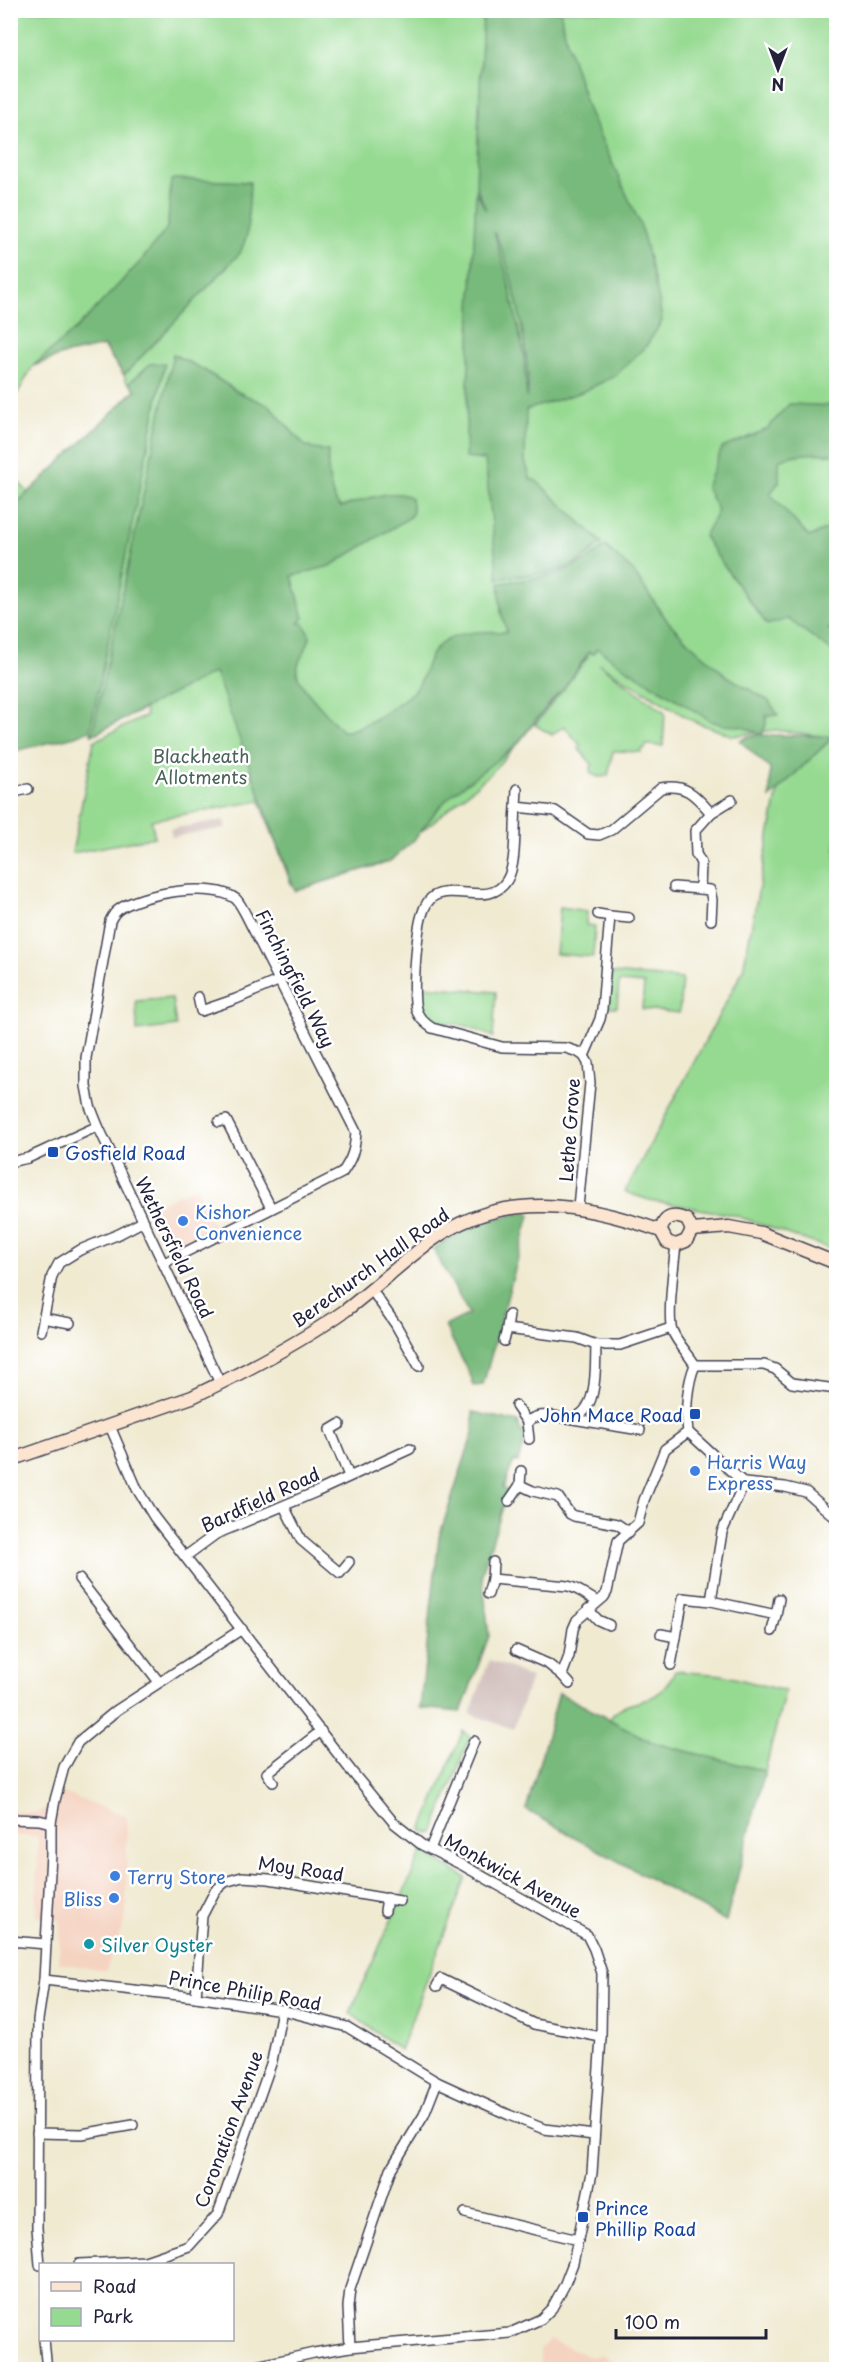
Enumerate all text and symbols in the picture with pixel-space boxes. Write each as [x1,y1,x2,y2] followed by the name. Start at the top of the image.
[748,39,808,99] north arrow
[772,73,784,97] text: N
[153,742,249,790] park label: Blackheath Allotments
[249,904,343,1052] street label: Finchingfield Way
[552,1077,586,1183] street label: Lethe Grove
[65,1139,186,1166] place label: Gosfield Road
[46,1145,60,1159] marker: Gosfield Road
[129,1172,221,1322] street label: Wethersfield Road
[195,1198,302,1246] place label: Kishor Convenience
[286,1200,454,1334] street label: Berechurch Hall Road
[176,1214,190,1228] marker: Kishor Convenience
[540,1401,683,1428] place label: John Mace Road
[688,1407,702,1421] marker: John Mace Road
[707,1448,807,1496] place label: Harris Way Express
[196,1460,324,1538] street label: Bardfield Road
[688,1464,702,1478] marker: Harris Way Express
[440,1826,587,1924] street label: Monkwick Avenue
[256,1849,346,1887] street label: Moy Road
[127,1863,226,1890] place label: Terry Store
[108,1869,122,1883] marker: Terry Store
[63,1885,102,1912] place label: Bliss
[107,1891,121,1905] marker: Bliss
[101,1931,213,1958] place label: Silver Oyster
[82,1937,96,1951] marker: Silver Oyster
[167,1963,323,2017] street label: Prince Philip Road
[187,2047,269,2211] street label: Coronation Avenue
[595,2194,696,2242] place label: Prince Phillip Road
[576,2210,590,2224] marker: Prince Phillip Road
[39,2263,234,2341] legend
[93,2272,137,2299] text: Road
[93,2302,133,2329] text: Park
[616,2302,766,2340] scale bar
[625,2308,680,2335] text: 100 m

